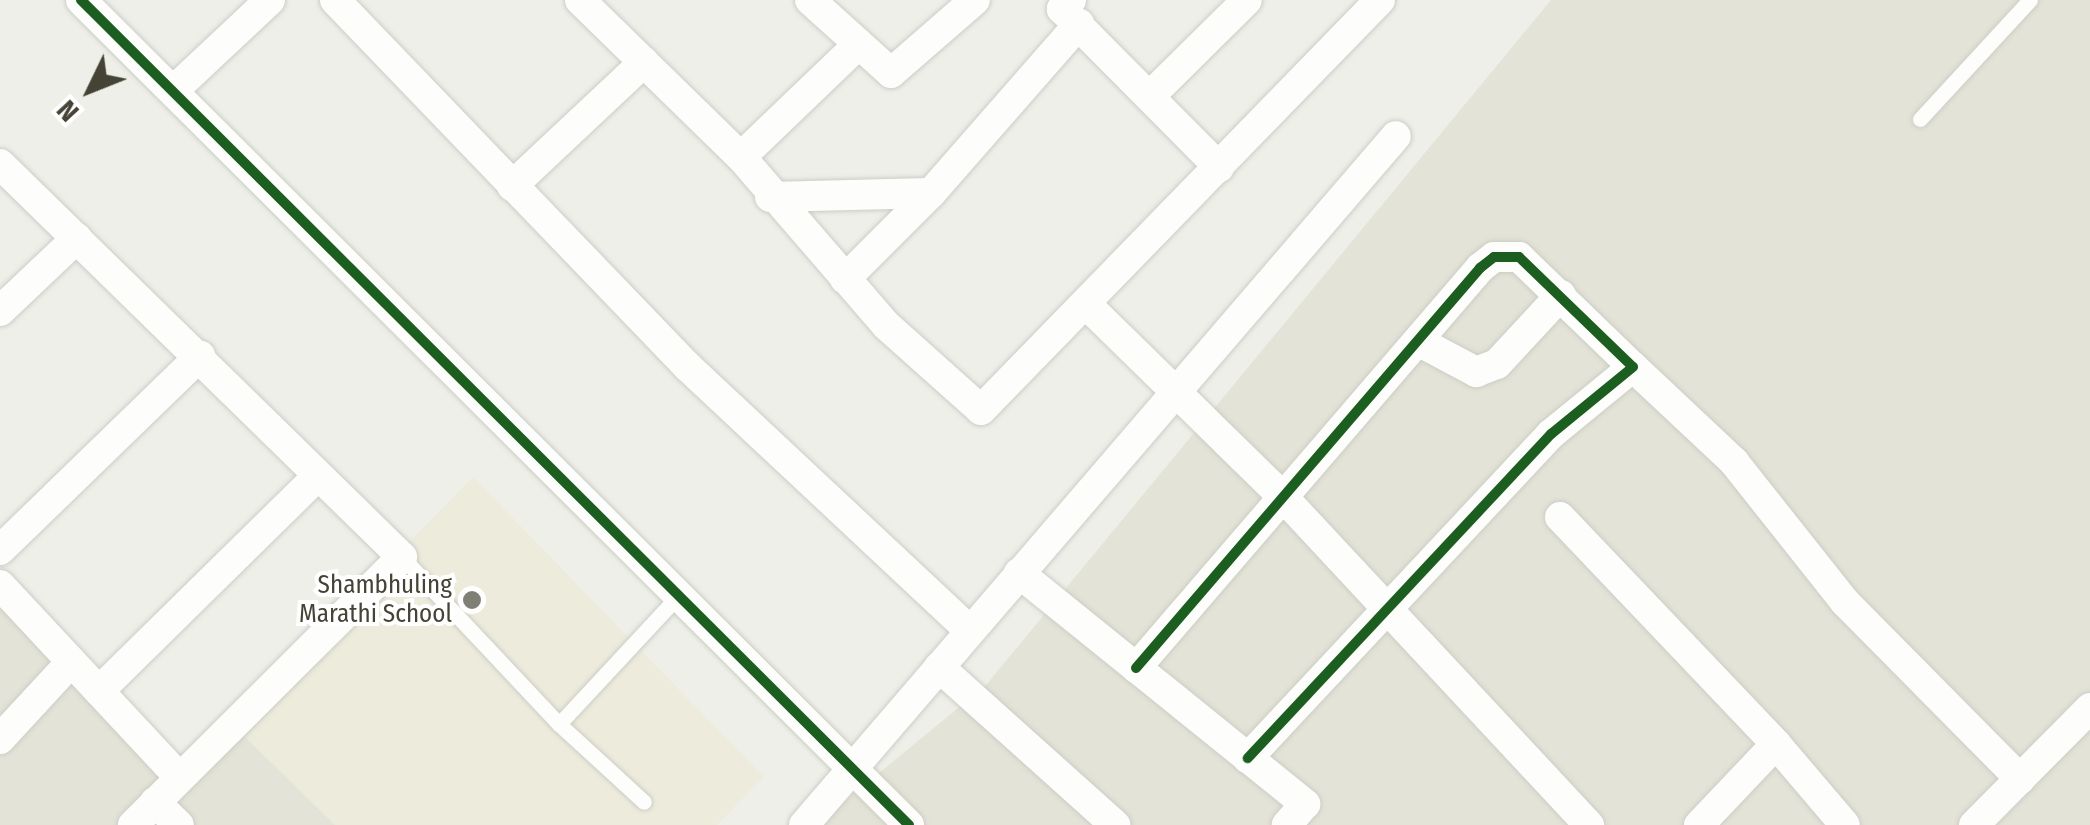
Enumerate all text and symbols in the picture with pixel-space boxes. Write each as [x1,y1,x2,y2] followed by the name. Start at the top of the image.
[40,40,140,140] north arrow
[50,93,85,128] text: N
[299,571,452,630] place label: Shambhuling Marathi School
[461,589,483,611] marker: Shambhuling Marathi School

